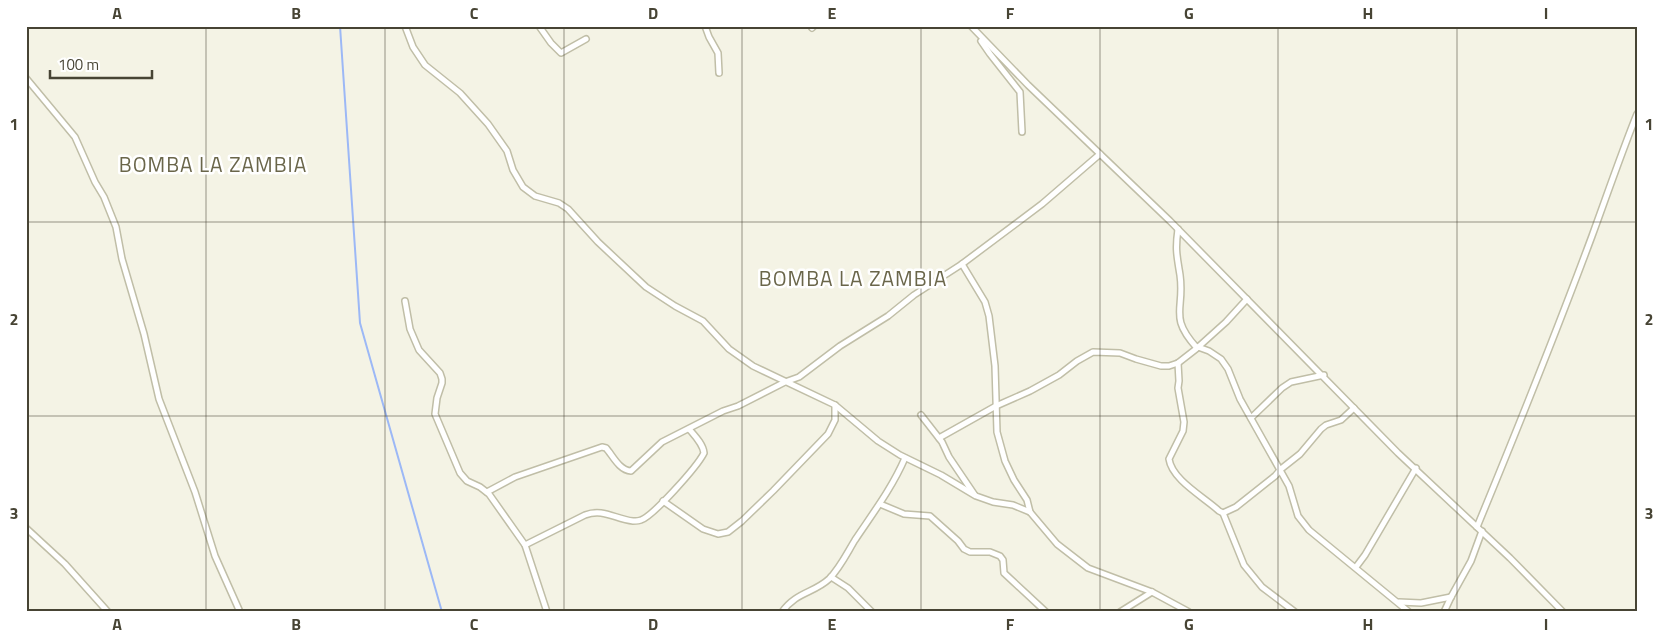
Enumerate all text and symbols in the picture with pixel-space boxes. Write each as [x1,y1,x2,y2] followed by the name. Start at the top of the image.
[112,1,122,25] text: A
[291,1,301,25] text: B
[470,1,479,25] text: C
[648,1,658,25] text: D
[828,1,837,25] text: E
[1006,1,1015,25] text: F
[1184,1,1194,25] text: G
[1363,1,1373,25] text: H
[1544,1,1548,25] text: I
[50,48,152,80] scale bar
[58,53,99,76] text: 100 m
[10,112,18,136] text: 1
[1645,112,1653,136] text: 1
[119,148,307,180] district label: BOMBA LA ZAMBIA
[759,262,947,294] district label: BOMBA LA ZAMBIA
[10,307,18,331] text: 2
[1645,307,1653,331] text: 2
[10,501,18,525] text: 3
[1645,501,1653,525] text: 3
[112,612,122,636] text: A
[291,612,301,636] text: B
[470,612,479,636] text: C
[648,612,658,636] text: D
[828,612,837,636] text: E
[1006,612,1015,636] text: F
[1184,612,1194,636] text: G
[1363,612,1373,636] text: H
[1544,612,1548,636] text: I

